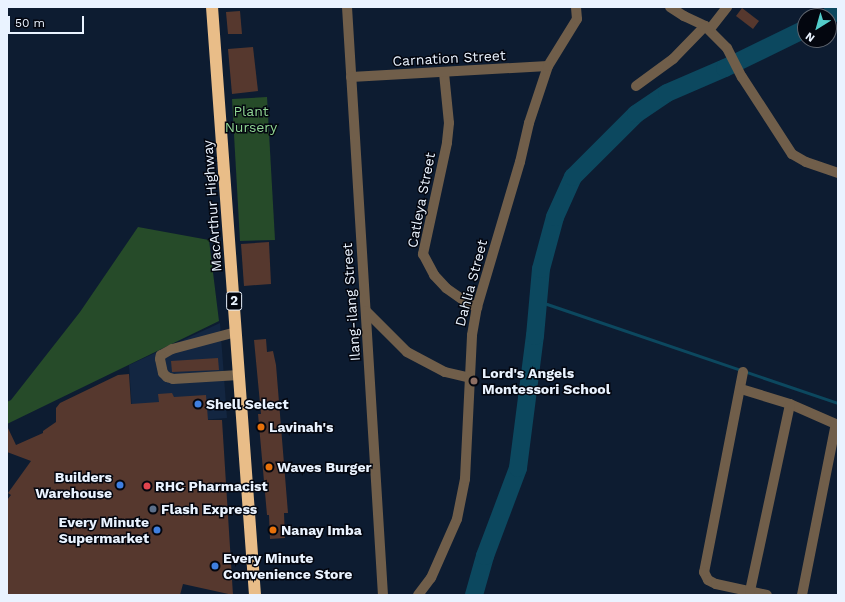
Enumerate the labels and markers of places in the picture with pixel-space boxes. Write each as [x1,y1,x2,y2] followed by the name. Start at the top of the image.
[482,365,610,398] place label: Lord's Angels Montessori School
[469,376,479,386] marker: Lord's Angels Montessori School
[206,396,289,412] place label: Shell Select
[193,399,203,409] marker: Shell Select
[269,419,333,435] place label: Lavinah's
[256,422,266,432] marker: Lavinah's
[277,459,372,475] place label: Waves Burger
[264,462,274,472] marker: Waves Burger
[35,469,112,502] place label: Builders Warehouse
[155,478,268,494] place label: RHC Pharmacist
[115,480,125,490] marker: Builders Warehouse
[142,481,152,491] marker: RHC Pharmacist
[161,501,257,517] place label: Flash Express
[148,504,158,514] marker: Flash Express
[58,514,149,546] place label: Every Minute Supermarket
[281,522,362,538] place label: Nanay Imba
[152,525,162,535] marker: Every Minute Supermarket
[268,525,278,535] marker: Nanay Imba
[223,550,352,582] place label: Every Minute Convenience Store
[210,561,220,571] marker: Every Minute Convenience Store

